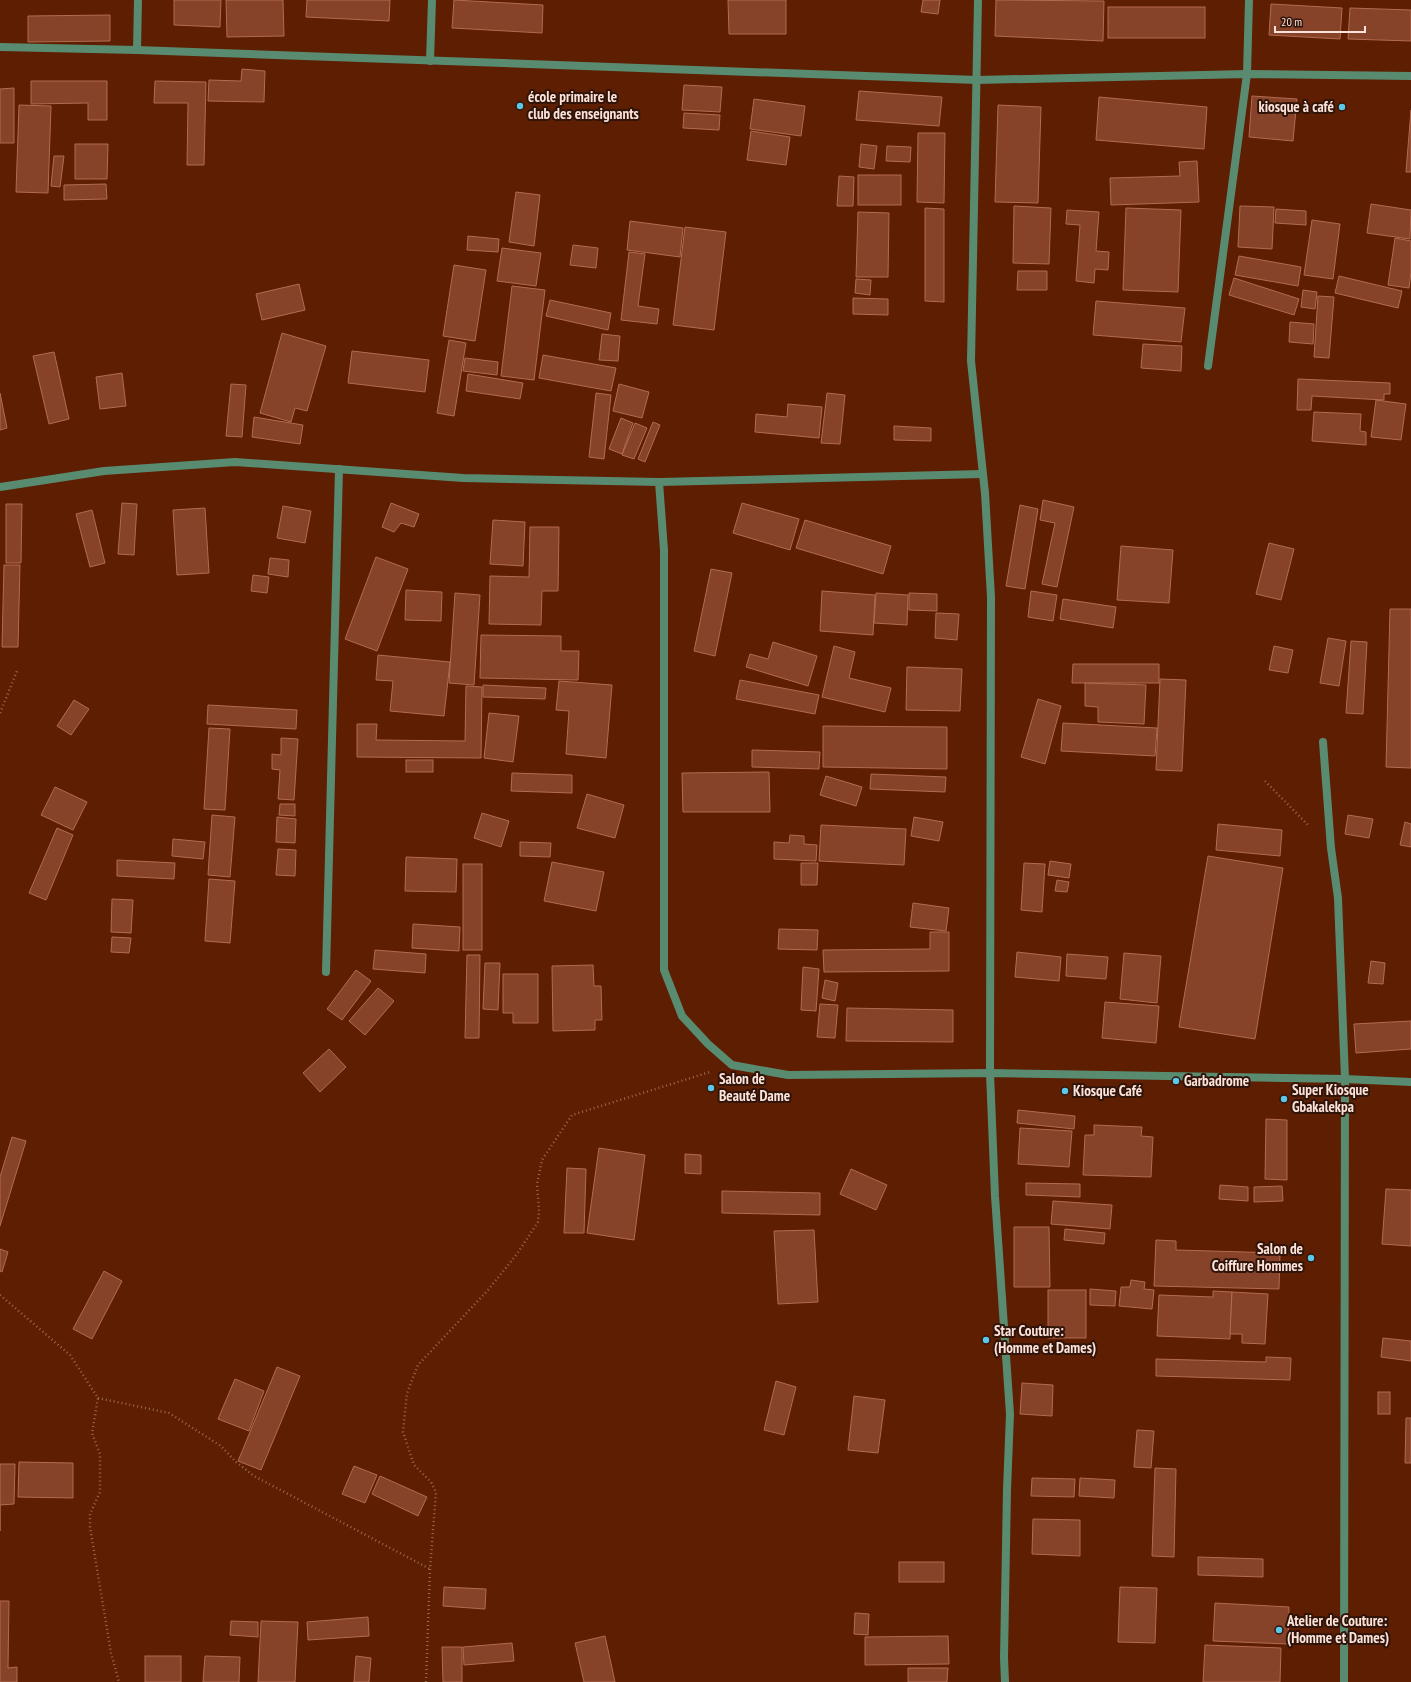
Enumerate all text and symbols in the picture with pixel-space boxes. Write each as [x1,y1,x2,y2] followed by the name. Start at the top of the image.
[1275,8,1365,34] scale bar
[1281,14,1302,29] text: 20 m
[528,87,639,123] place label: école primaire le club des enseignants
[1259,97,1334,116] place label: kiosque à café
[515,101,525,111] marker: école primaire le club des enseignants
[1337,102,1347,112] marker: kiosque à café
[719,1069,790,1105] place label: Salon de Beauté Dame
[1184,1071,1249,1090] place label: Garbadrome
[1171,1076,1181,1086] marker: Garbadrome
[1292,1080,1369,1116] place label: Super Kiosque Gbakalekpa
[1073,1081,1142,1100] place label: Kiosque Café
[706,1083,716,1093] marker: Salon de Beauté Dame
[1060,1086,1070,1096] marker: Kiosque Café
[1279,1094,1289,1104] marker: Super Kiosque Gbakalekpa
[1212,1239,1303,1275] place label: Salon de Coiffure Hommes
[1306,1253,1316,1263] marker: Salon de Coiffure Hommes
[994,1321,1096,1357] place label: Star Couture: (Homme et Dames)
[981,1335,991,1345] marker: Star Couture: (Homme et Dames)
[1286,1611,1389,1647] place label: Atelier de Couture: (Homme et Dames)
[1274,1625,1284,1635] marker: Atelier de Couture: (Homme et Dames)

